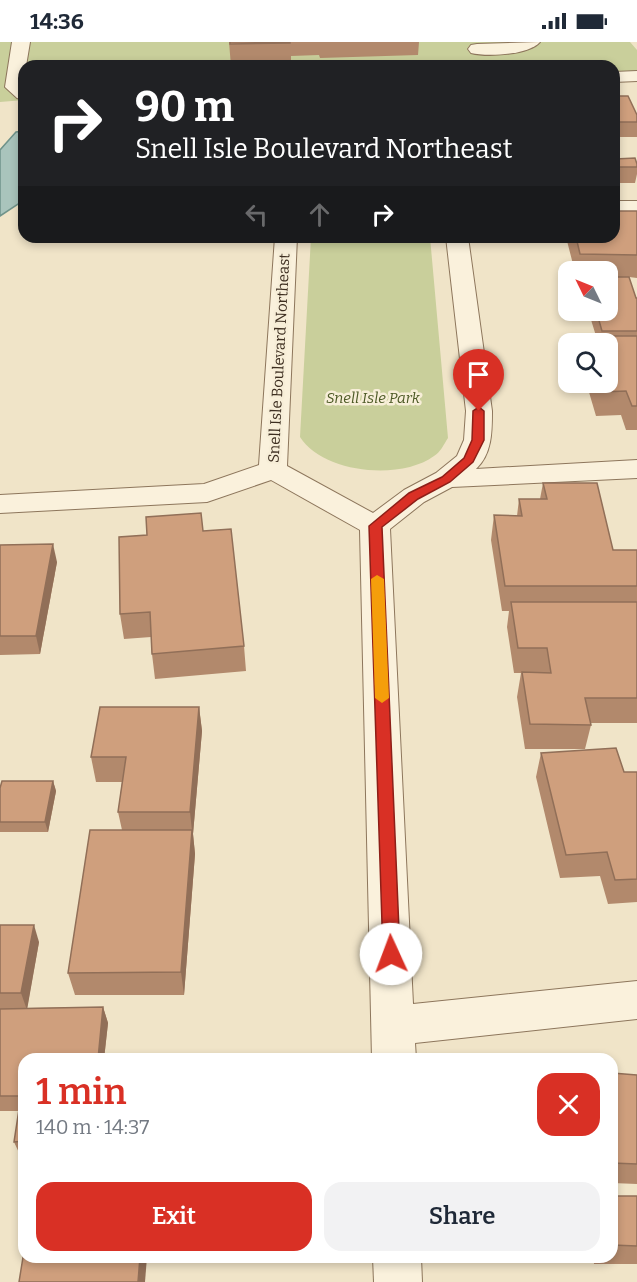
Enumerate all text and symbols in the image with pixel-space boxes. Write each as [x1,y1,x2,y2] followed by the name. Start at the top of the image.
[30,8,84,35] text: 14:36
[135,82,234,132] text: 90 m
[36,84,114,162] icon: right
[135,133,513,165] text: Snell Isle Boulevard Northeast
[240,198,273,231] icon: left
[303,198,336,231] icon: ahead
[366,198,399,231] icon: right
[265,252,294,463] street label: Snell Isle Boulevard Northeast
[558,261,618,321] north arrow
[558,261,618,393] map controls
[558,333,618,393] button: search
[453,349,504,411] pin
[462,358,495,391] icon: arrive
[326,389,421,407] park label: Snell Isle Park
[359,922,423,986] position arrow
[36,1070,127,1114] text: 1 min
[537,1073,600,1136] button: close
[36,1115,149,1139] text: 140 m · 14:37
[36,1182,312,1251] button: Exit
[324,1182,600,1251] button: Share

